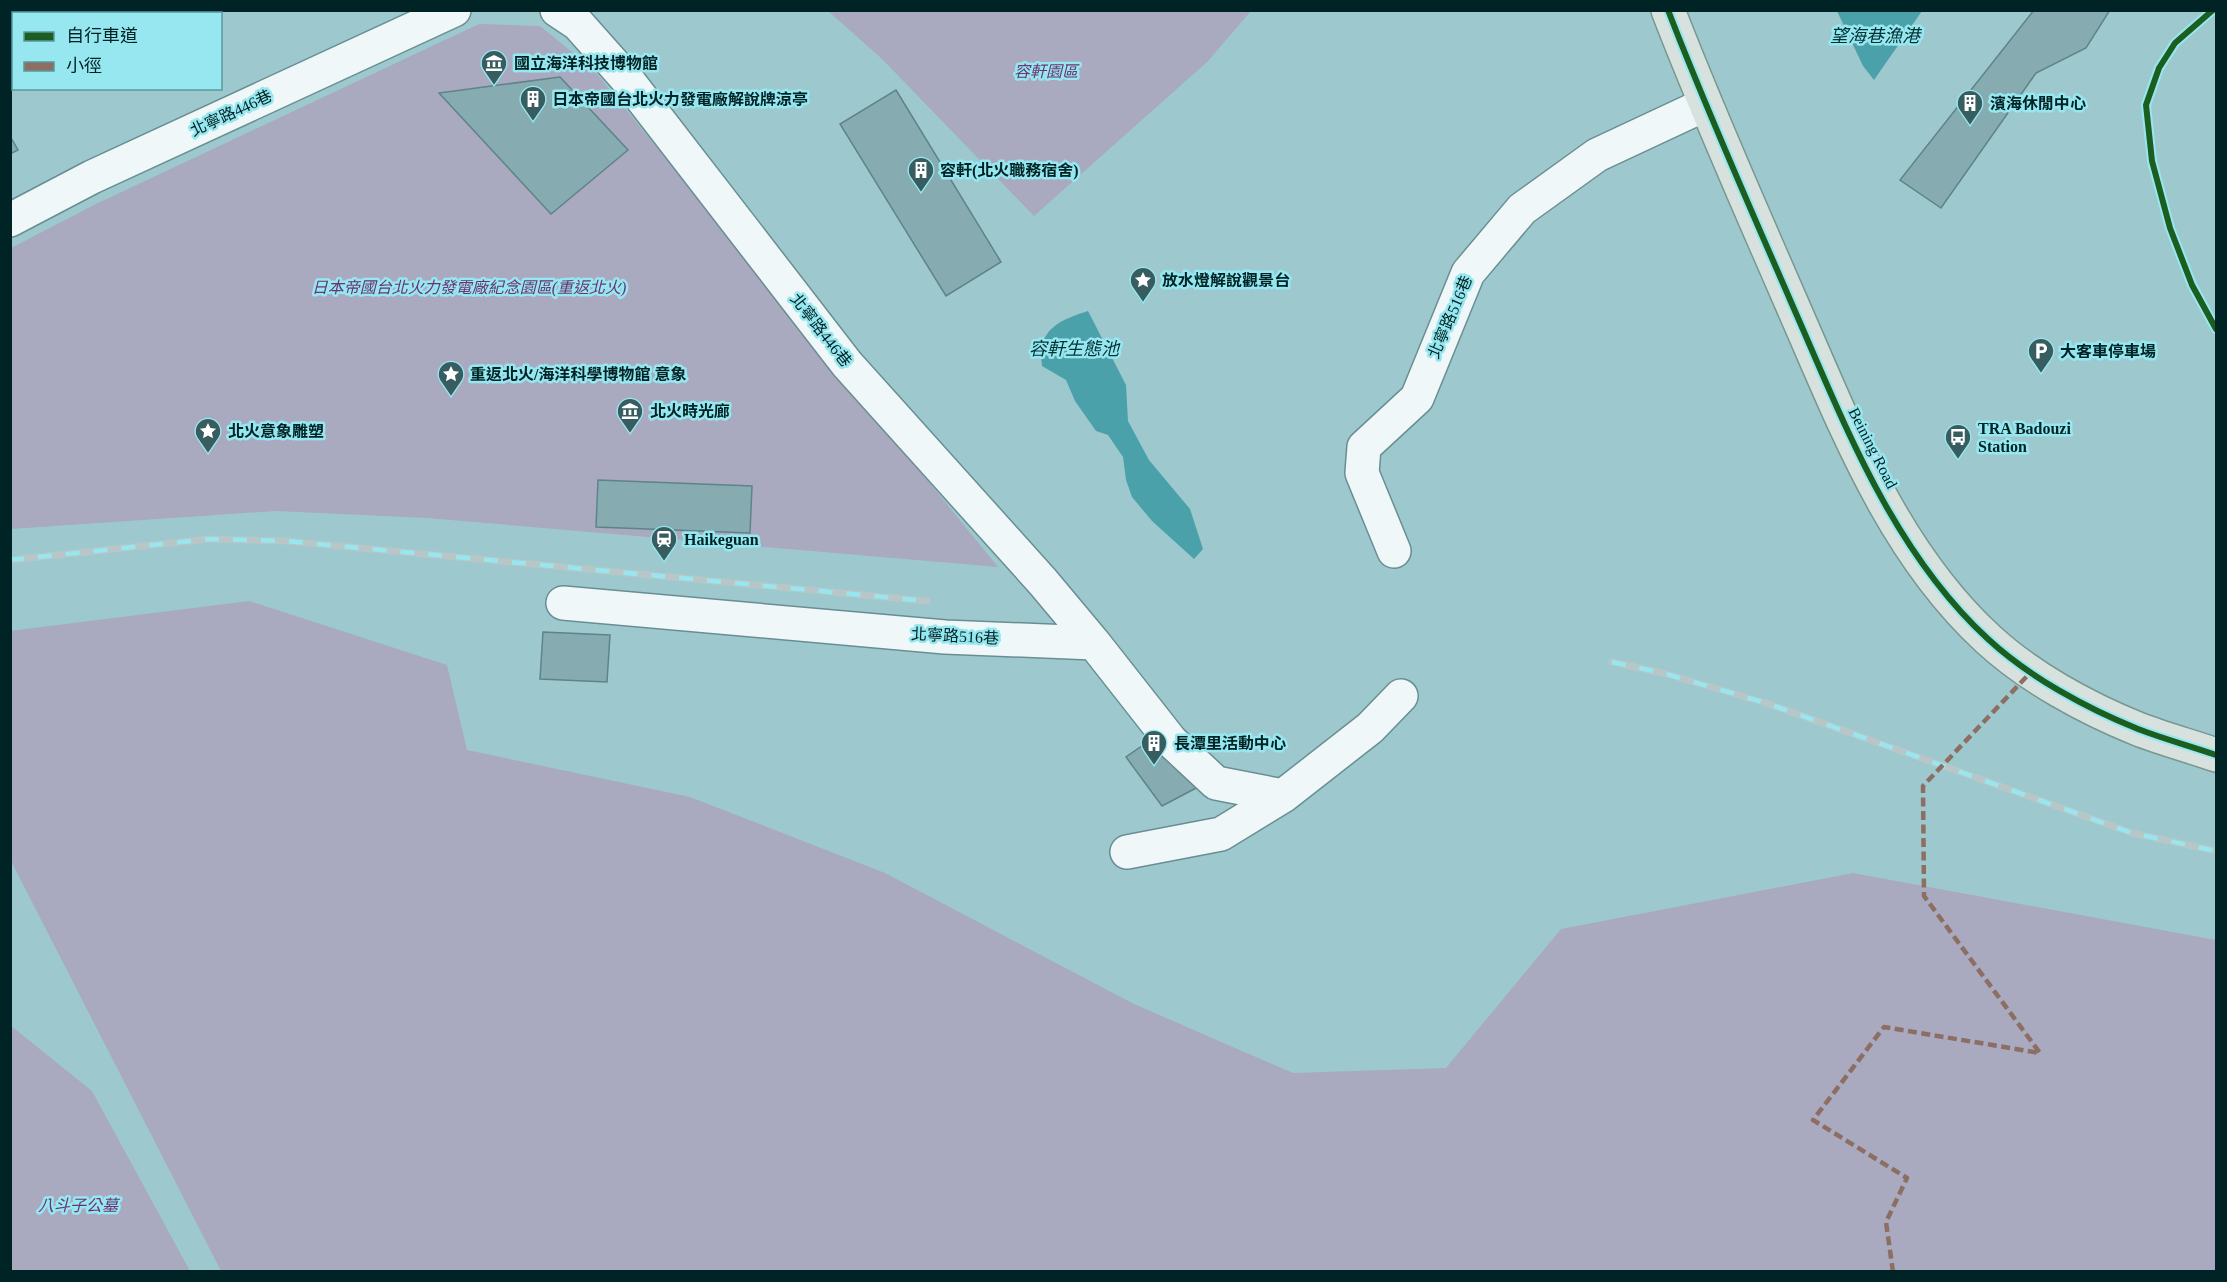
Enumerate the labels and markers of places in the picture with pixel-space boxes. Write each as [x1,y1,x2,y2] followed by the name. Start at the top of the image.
[479,48,509,86] museum icon: 國立海洋科技博物館
[514,54,658,72] place label: 國立海洋科技博物館
[518,84,548,122] building icon: 日本帝國台北火力發電廠解說牌涼亭
[1955,88,1985,126] building icon: 濱海休閒中心
[552,91,808,108] place label: 日本帝國台北火力發電廠解說牌涼亭
[1990,94,2086,112] place label: 濱海休閒中心
[906,155,936,193] building icon: 容軒(北火職務宿舍)
[940,162,1079,180] place label: 容軒(北火職務宿舍)
[1128,265,1158,303] place icon: 放水燈解說觀景台
[1162,272,1290,289] place label: 放水燈解說觀景台
[2026,336,2056,374] parking icon: 大客車停車場
[2060,343,2156,360] place label: 大客車停車場
[436,359,466,397] place icon: 重返北火/海洋科學博物館 意象
[470,365,686,383] place label: 重返北火/海洋科學博物館 意象
[615,396,645,434] museum icon: 北火時光廊
[650,403,730,420] place label: 北火時光廊
[193,416,223,454] place icon: 北火意象雕塑
[1978,420,2071,455] place label: TRA Badouzi Station
[228,422,324,440] place label: 北火意象雕塑
[1943,422,1973,460] bus stop icon: TRA Badouzi Station
[649,524,679,562] station icon: Haikeguan
[684,531,759,549] place label: Haikeguan
[1139,728,1169,766] building icon: 長潭里活動中心
[1174,735,1286,752] place label: 長潭里活動中心

